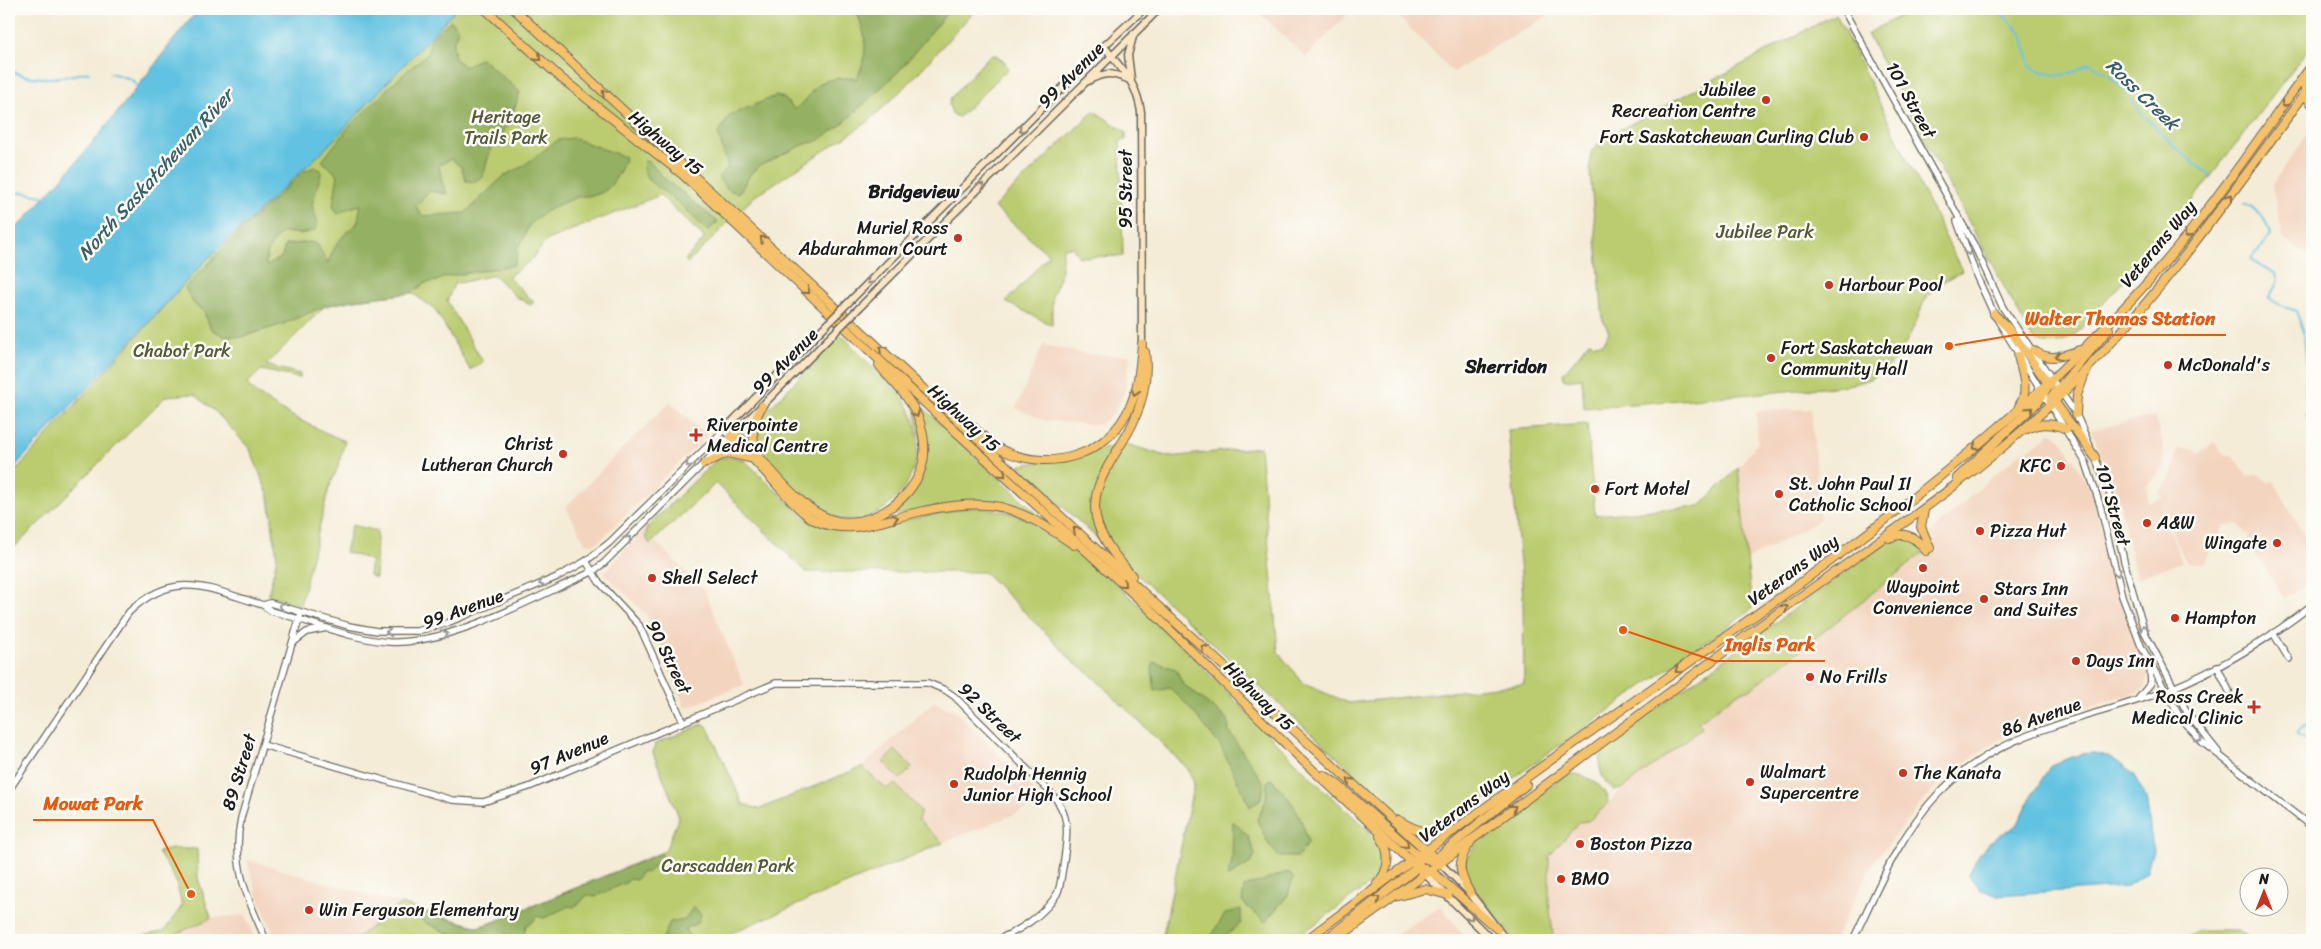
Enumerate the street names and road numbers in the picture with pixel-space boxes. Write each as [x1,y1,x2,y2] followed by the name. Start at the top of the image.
[1030,34,1112,116] street label: 99 Avenue
[1877,56,1946,145] street label: 101 Street
[621,102,711,184] street label: Highway 15
[1110,149,1142,229] street label: 95 Street
[2111,192,2205,295] street label: Veterans Way
[744,320,826,402] street label: 99 Avenue
[920,375,1008,461] street label: Highway 15
[2086,460,2140,550] street label: 101 Street
[1740,525,1846,614] street label: Veterans Way
[418,579,508,638] street label: 99 Avenue
[637,614,701,700] street label: 90 Street
[1216,653,1302,739] street label: Highway 15
[951,674,1030,752] street label: 92 Street
[1996,688,2086,746] street label: 86 Avenue
[524,722,614,784] street label: 97 Avenue
[212,729,266,814] street label: 89 Street
[1412,761,1517,851] street label: Veterans Way

